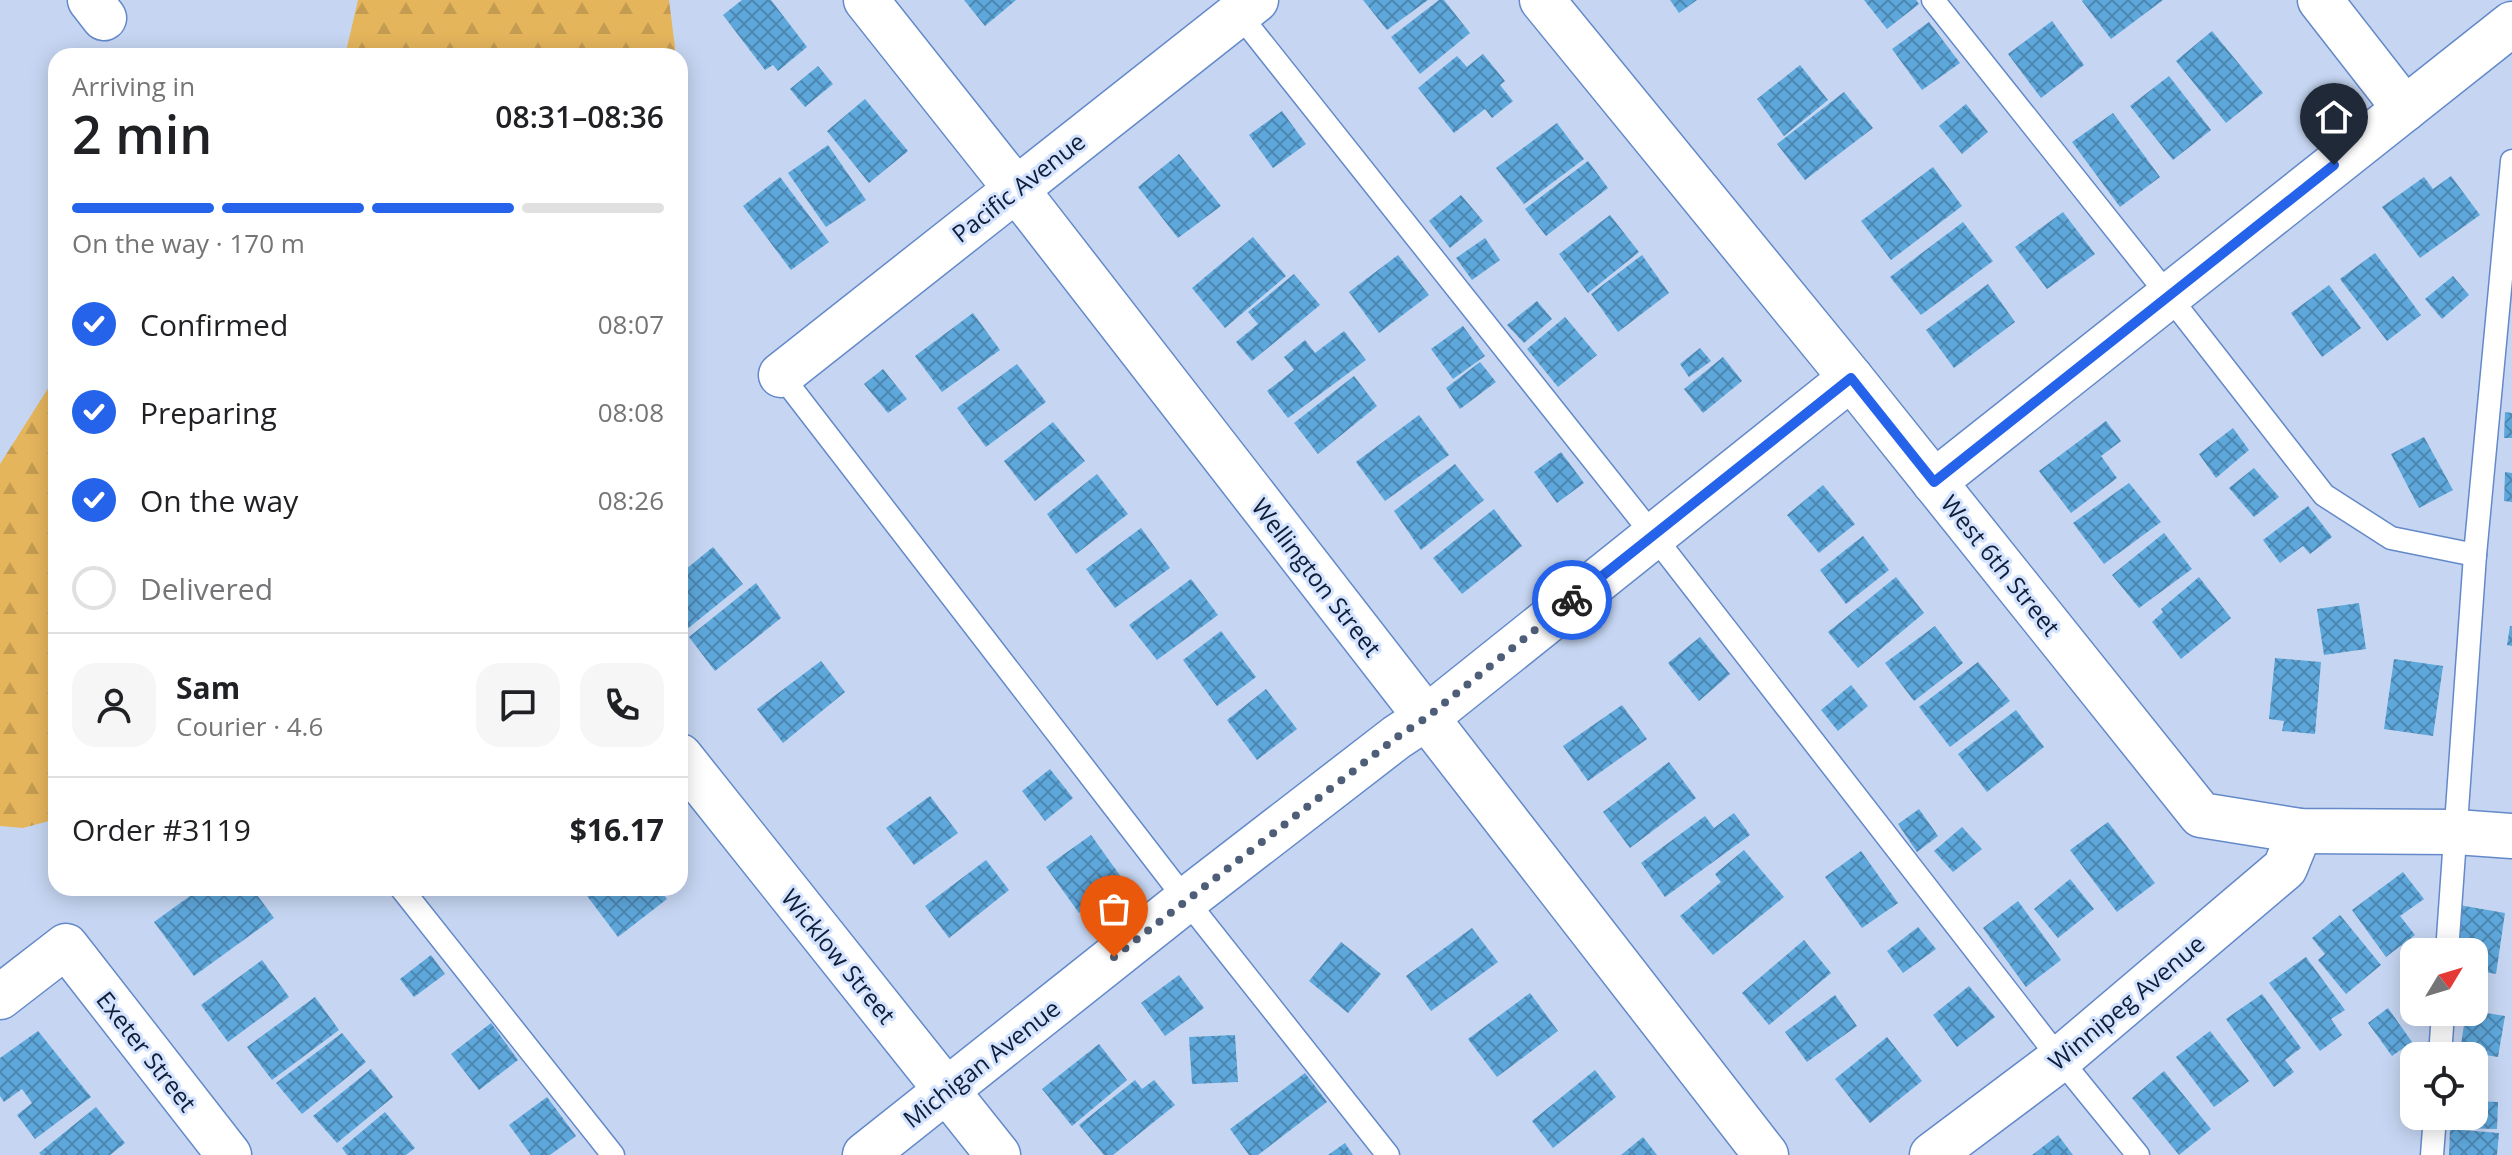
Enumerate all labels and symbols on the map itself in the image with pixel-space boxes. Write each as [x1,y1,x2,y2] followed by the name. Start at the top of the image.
[2300,83,2368,165] pin
[945,125,1091,249] street label: Pacific Avenue
[1934,488,2068,642] street label: West 6th Street
[1245,491,1389,663] street label: Wellington Street
[1532,560,1612,640] courier
[1080,875,1148,957] pin
[774,882,904,1030] street label: Wicklow Street
[2041,927,2211,1077] street label: Winnipeg Avenue
[2400,938,2488,1026] north arrow
[90,984,204,1118] street label: Exeter Street
[896,991,1066,1135] street label: Michigan Avenue

